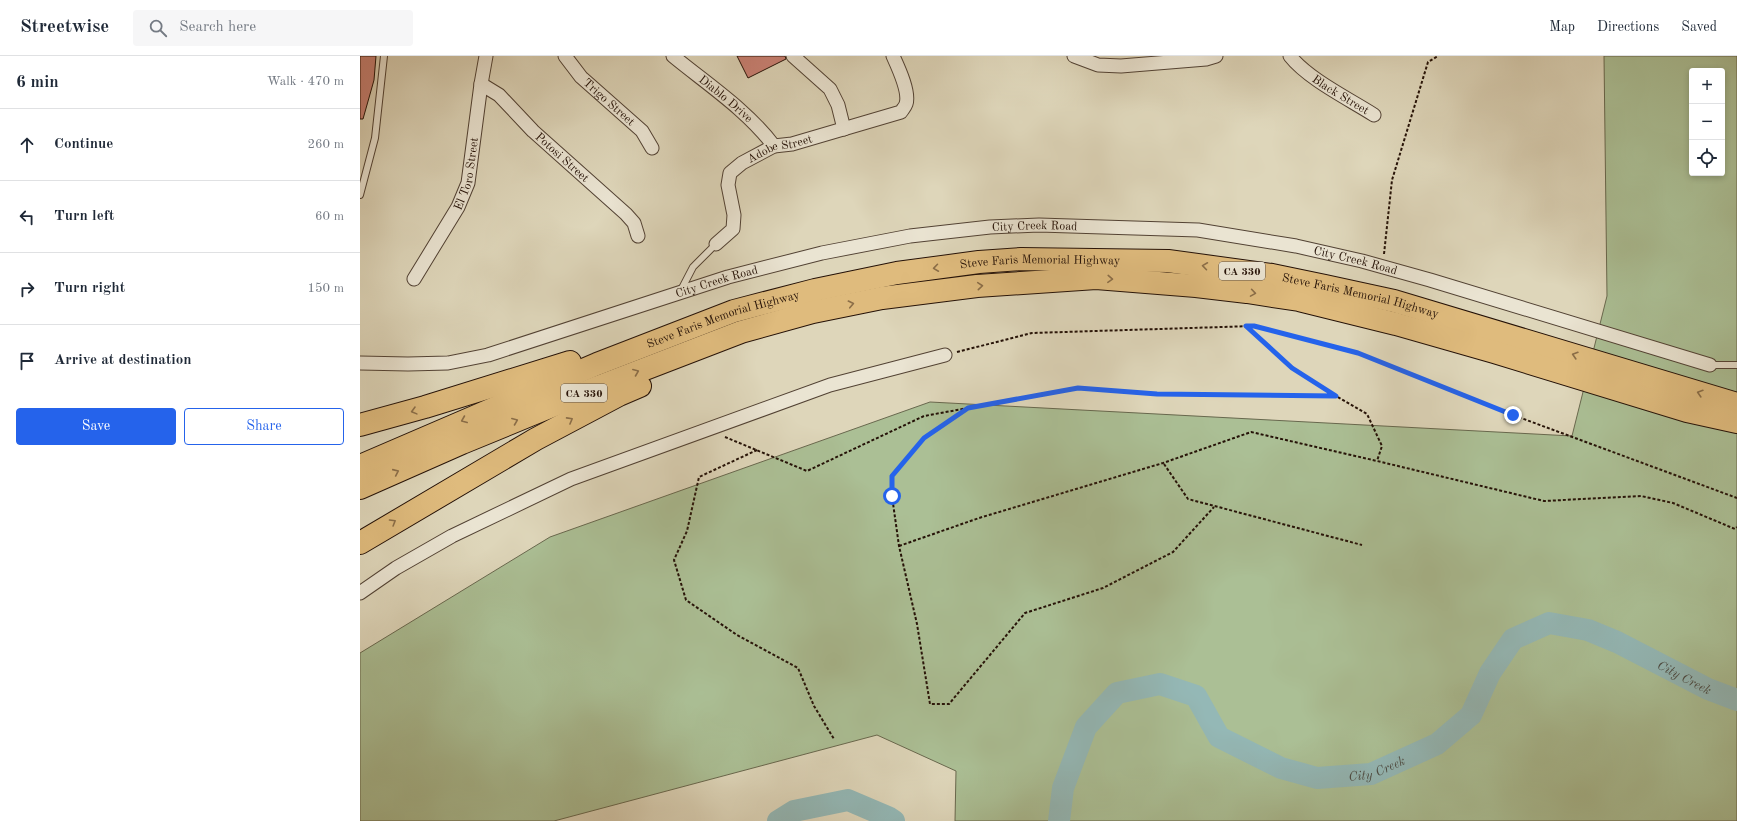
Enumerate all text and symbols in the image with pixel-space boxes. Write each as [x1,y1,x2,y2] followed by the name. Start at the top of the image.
[133,10,413,46] search box
[147,17,169,39] icon: search
[20,18,109,37] text: Streetwise
[179,20,256,35] text: Search here
[1549,20,1575,34] text: Map
[1597,20,1659,34] text: Directions
[1681,20,1717,34] text: Saved
[1689,68,1725,176] map controls
[1689,68,1725,104] button: +
[1309,73,1371,117] street label: Black Street
[16,74,59,91] text: 6 min
[696,74,755,126] street label: Diablo Drive
[267,75,344,88] text: Walk · 470 m
[580,77,637,129] street label: Trigo Street
[1689,104,1725,140] button: −
[533,131,591,185] street label: Potosi Street
[746,133,814,166] street label: Adobe Street
[16,134,38,156] icon: ahead
[54,137,113,152] text: Continue
[452,137,481,212] street label: El Toro Street
[307,138,344,151] text: 260 m
[1689,140,1725,176] button: locate
[16,206,38,228] icon: left
[54,209,114,224] text: Turn left
[315,210,344,223] text: 60 m
[992,220,1078,234] street label: City Creek Road
[1312,245,1398,278] street label: City Creek Road
[959,254,1121,272] street label: Steve Faris Memorial Highway
[1202,262,1208,271] one-way arrow
[1219,262,1265,280] road number: CA 330
[932,263,939,272] one-way arrow
[674,265,759,301] street label: City Creek Road
[1281,272,1440,321] street label: Steve Faris Memorial Highway
[1107,275,1113,284] one-way arrow
[16,278,38,300] icon: right
[54,281,125,296] text: Turn right
[977,281,983,290] one-way arrow
[307,282,344,295] text: 150 m
[1250,288,1256,296] one-way arrow
[645,289,802,351] street label: Steve Faris Memorial Highway
[848,300,854,309] one-way arrow
[16,350,38,372] icon: arrive
[1572,351,1579,360] one-way arrow
[54,353,192,368] text: Arrive at destination
[631,369,639,377] one-way arrow
[561,384,607,402] road number: CA 330
[1696,389,1703,398] one-way arrow
[410,406,417,414] one-way arrow
[1504,406,1522,424] route end
[16,408,176,445] button: Save
[184,408,344,445] button: Share
[461,416,468,424] one-way arrow
[566,417,573,425] one-way arrow
[512,418,519,426] one-way arrow
[392,469,399,477] one-way arrow
[883,487,901,505] route start
[389,520,396,527] one-way arrow
[1655,659,1713,698] water label: City Creek
[1348,754,1407,784] water label: City Creek

